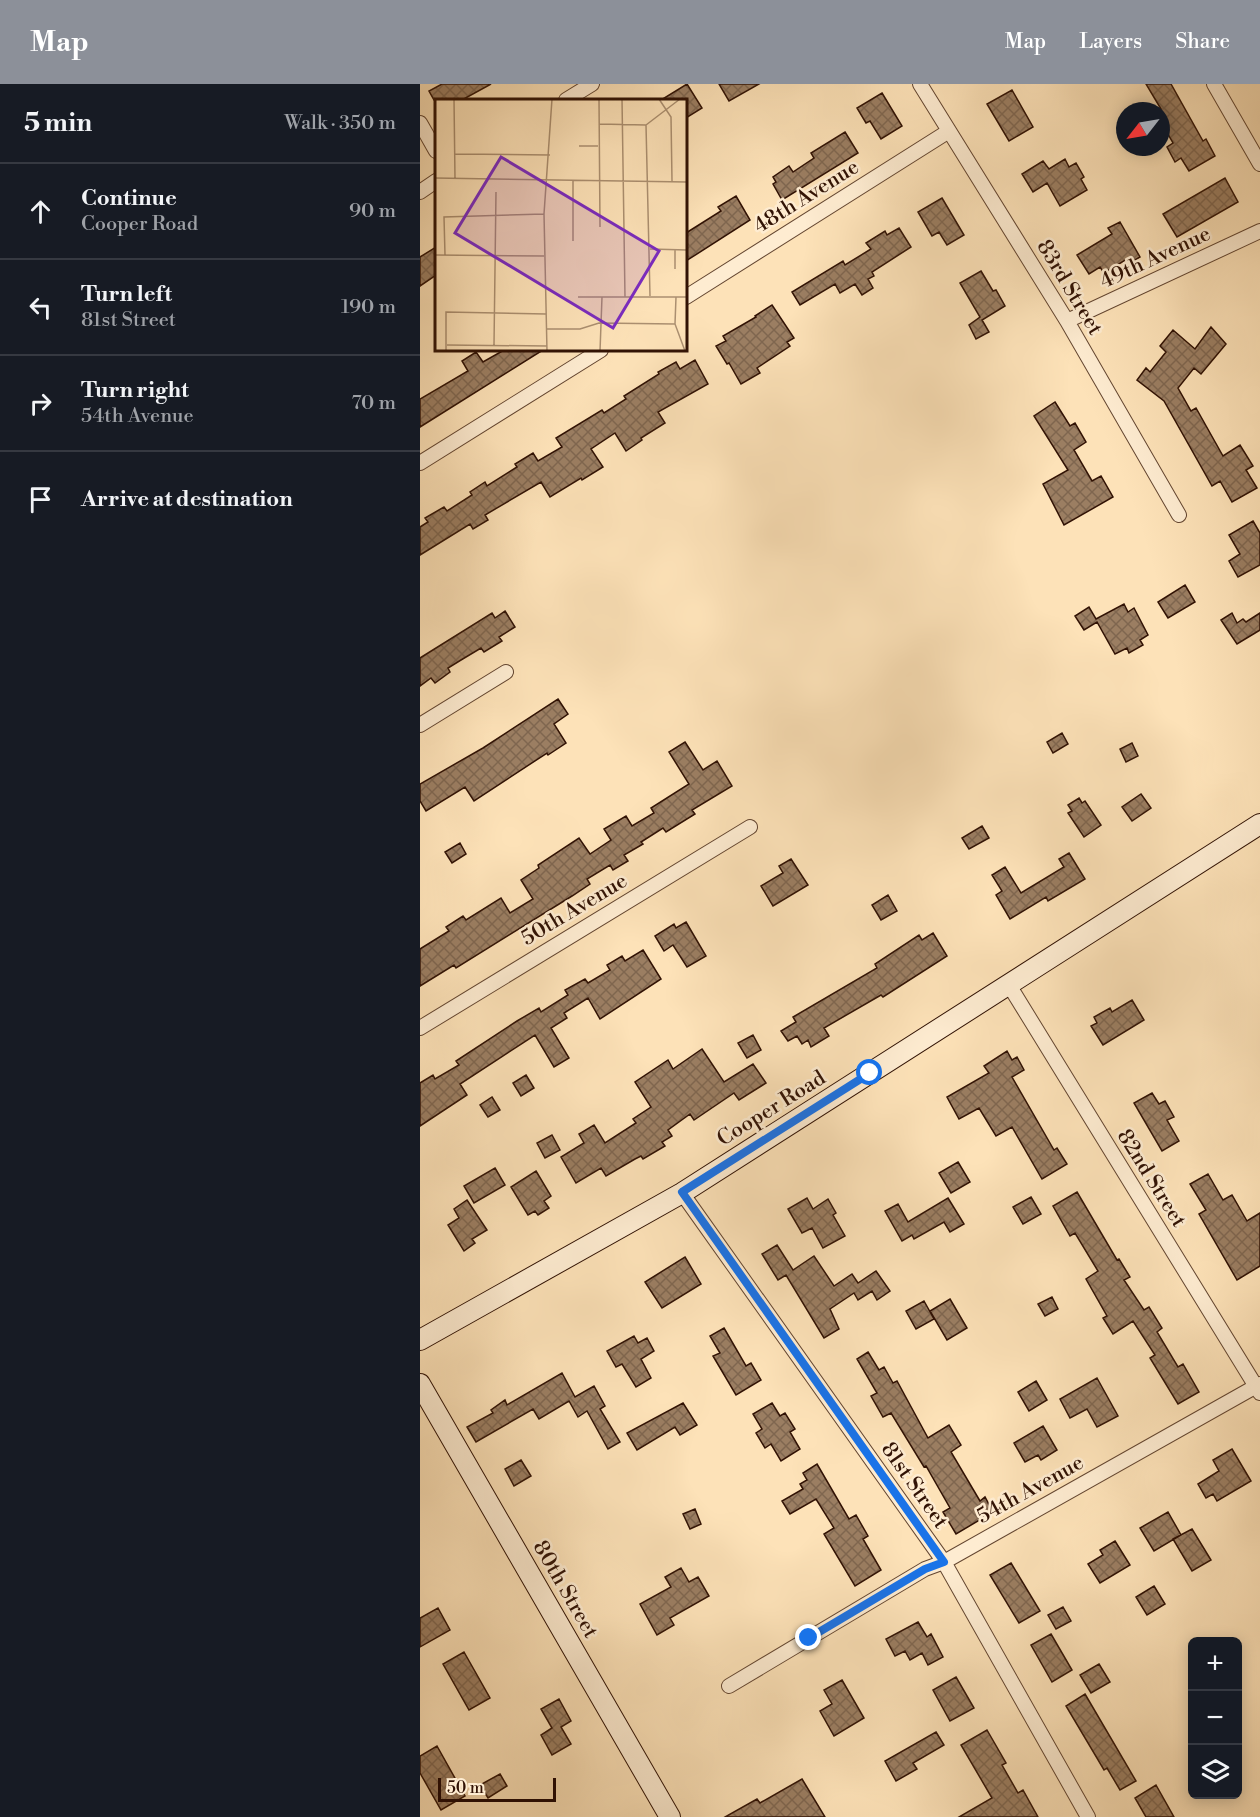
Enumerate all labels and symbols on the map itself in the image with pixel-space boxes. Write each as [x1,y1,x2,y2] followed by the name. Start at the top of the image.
[435,99,687,351] inset map
[1116,102,1170,156] north arrow
[749,154,864,239] street label: 48th Avenue
[1096,221,1215,295] street label: 49th Avenue
[1031,235,1108,340] street label: 83rd Street
[517,868,632,952] street label: 50th Avenue
[856,1059,882,1085] route start
[713,1065,831,1152] street label: Cooper Road
[1111,1125,1192,1233] street label: 82nd Street
[875,1437,954,1534] street label: 81st Street
[972,1450,1088,1530] street label: 54th Avenue
[527,1536,604,1643] street label: 80th Street
[795,1624,821,1650] route end
[438,1775,556,1802] scale bar

